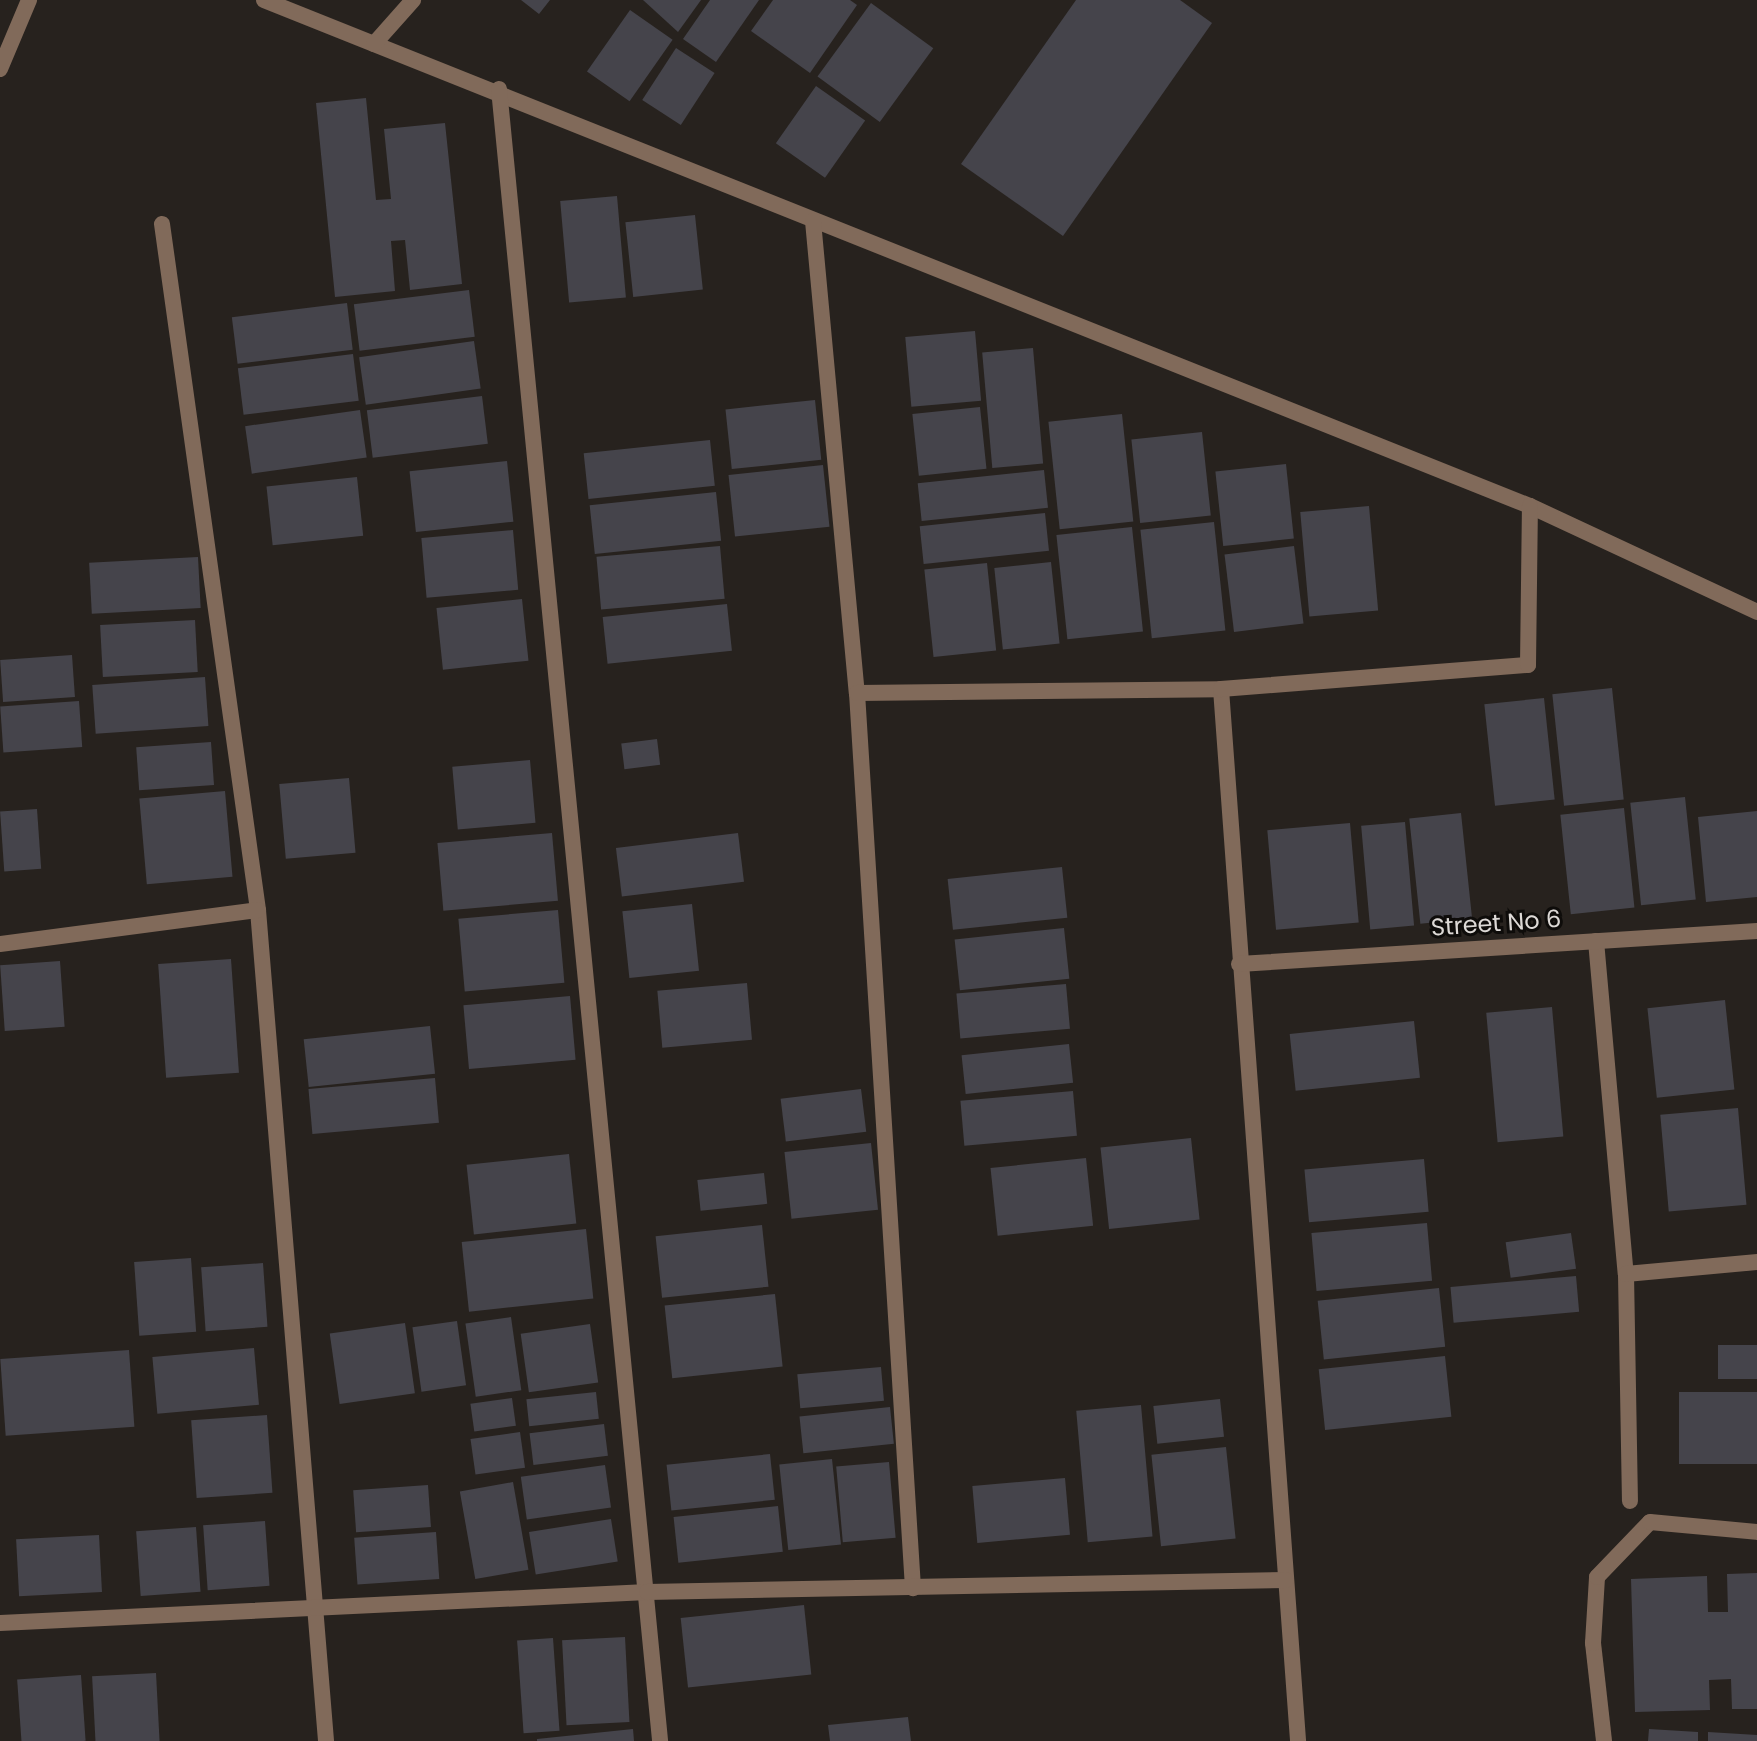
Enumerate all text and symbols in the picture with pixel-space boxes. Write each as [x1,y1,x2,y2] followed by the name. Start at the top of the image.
[1430,904,1562,942] street label: Street No 6

